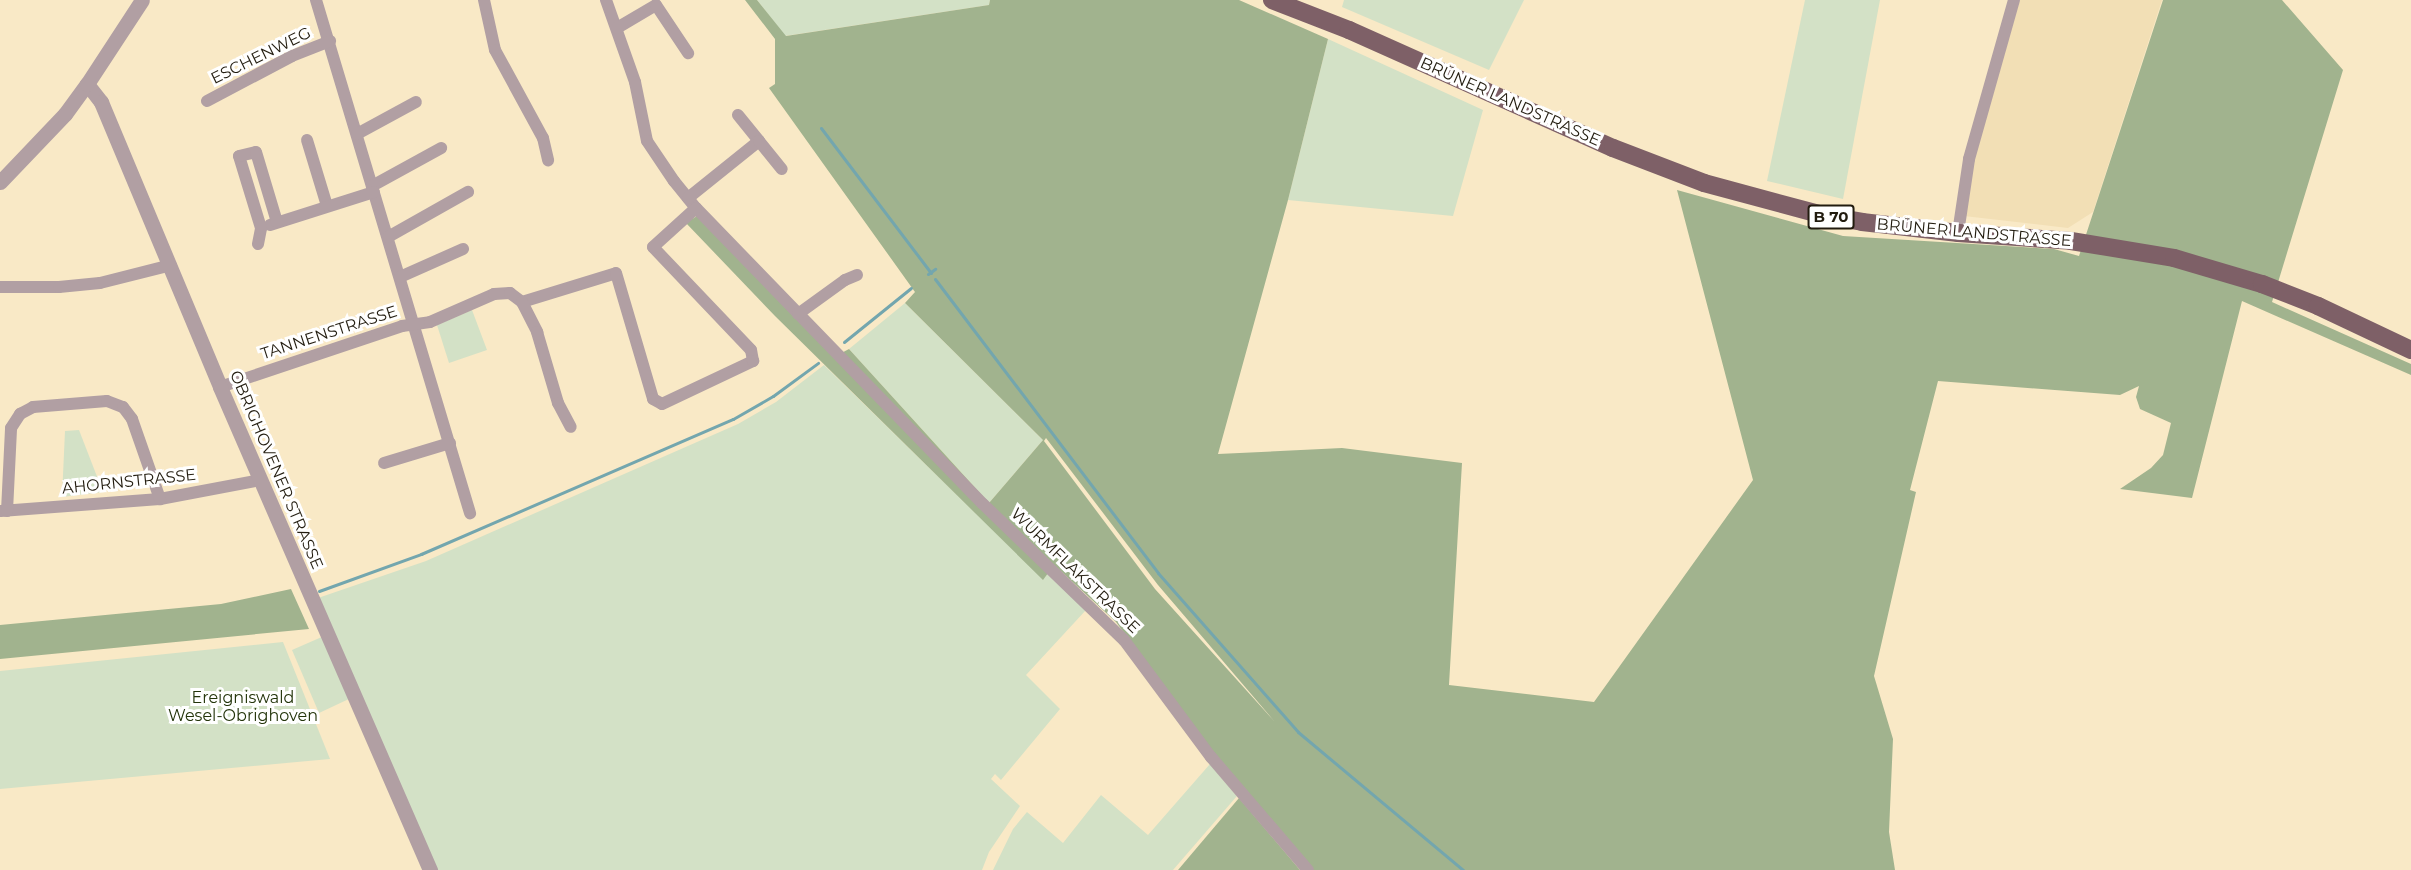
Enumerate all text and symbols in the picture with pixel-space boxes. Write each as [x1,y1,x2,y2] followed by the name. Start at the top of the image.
[208,23,314,89] street label: ESCHENWEG
[1417,54,1603,150] street label: BRÜNER LANDSTRASSE
[1807,205,1855,229] road number: B 70
[1876,215,2072,251] street label: BRÜNER LANDSTRASSE
[258,302,400,364] street label: TANNENSTRASSE
[225,368,327,572] street label: OBRIGHOVENER STRASSE
[61,465,197,499] street label: AHORNSTRASSE
[1007,504,1143,638] street label: WURMFLAKSTRASSE
[168,688,318,726] park label: Ereigniswald Wesel-Obrighoven

